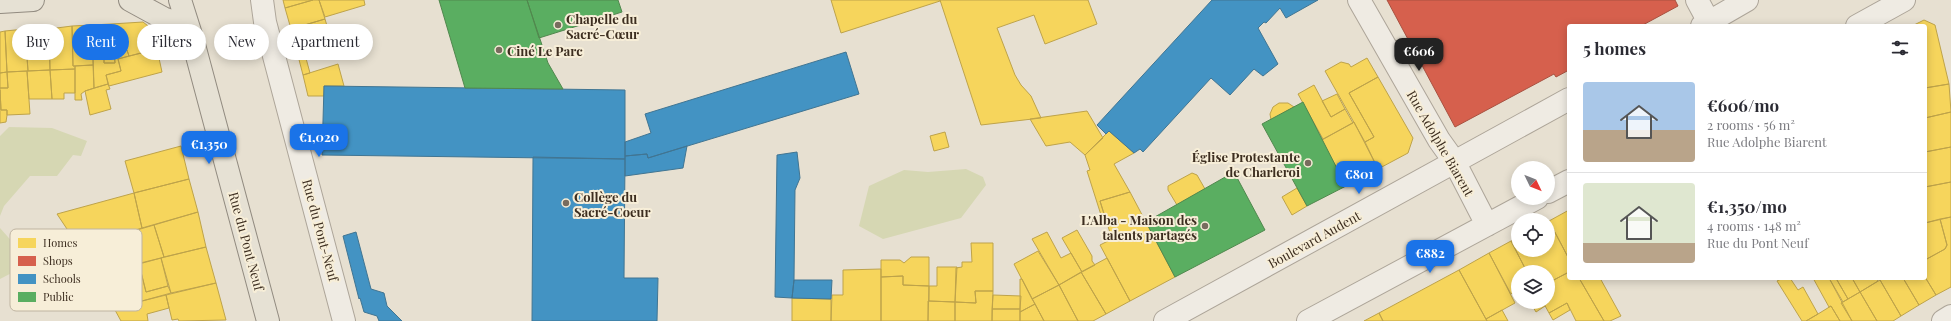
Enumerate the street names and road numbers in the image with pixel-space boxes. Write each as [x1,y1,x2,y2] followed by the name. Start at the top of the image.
[1404,87,1478,199] street label: Rue Adolphe Biarent
[299,177,343,285] street label: Rue du Pont-Neuf
[226,190,269,294] street label: Rue du Pont Neuf
[1265,206,1364,271] street label: Boulevard Audent

